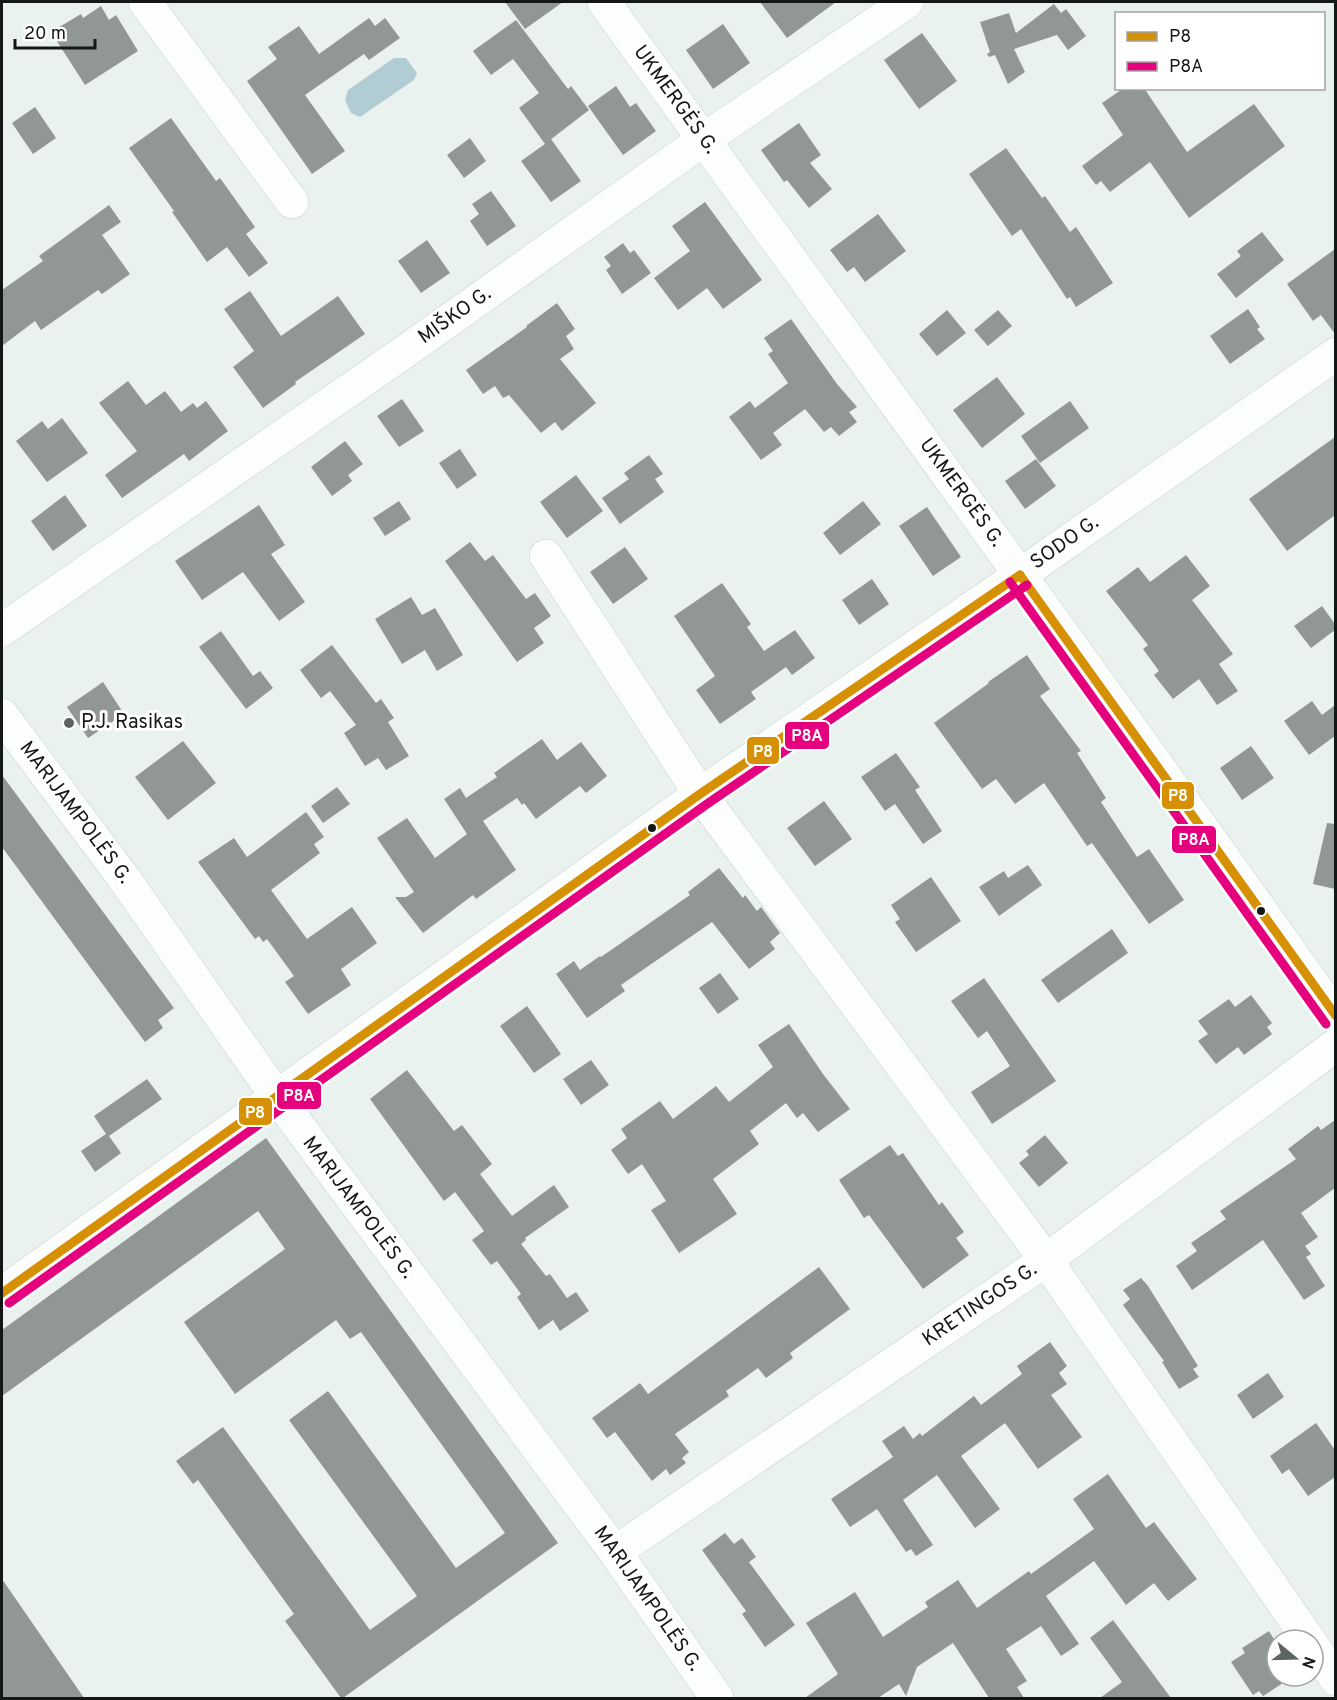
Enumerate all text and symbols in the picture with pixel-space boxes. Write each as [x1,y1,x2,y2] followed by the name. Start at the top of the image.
[15,12,94,50] scale bar
[1115,12,1325,90] legend
[24,23,66,46] text: 20 m
[1169,26,1191,49] text: P8
[627,40,724,160] street label: UKMERGĖS G.
[1169,56,1203,79] text: P8A
[412,280,497,351] street label: MIŠKO G.
[913,433,1010,553] street label: UKMERGĖS G.
[1026,510,1104,576] street label: SODO G.
[81,710,183,736] place label: P.J. Rasikas
[62,716,76,730] marker: P.J. Rasikas
[784,721,830,750] line badge: P8A
[791,727,823,747] text: P8A
[13,736,138,890] street label: MARIJAMPOLĖS G.
[746,736,780,765] line badge: P8
[753,743,773,763] text: P8
[1161,781,1195,810] line badge: P8
[1168,787,1188,807] text: P8
[646,822,658,834] unlabelled marker
[1171,825,1217,854] line badge: P8A
[1178,831,1210,851] text: P8A
[1255,905,1267,917] unlabelled marker
[276,1081,322,1110] line badge: P8A
[283,1087,315,1107] text: P8A
[238,1097,273,1126] line badge: P8
[245,1104,265,1124] text: P8
[296,1131,421,1285] street label: MARIJAMPOLĖS G.
[918,1257,1042,1353] street label: KRETINGOS G.
[587,1521,708,1677] street label: MARIJAMPOLĖS G.
[1265,1628,1325,1688] north arrow
[1296,1654,1319,1671] text: N

